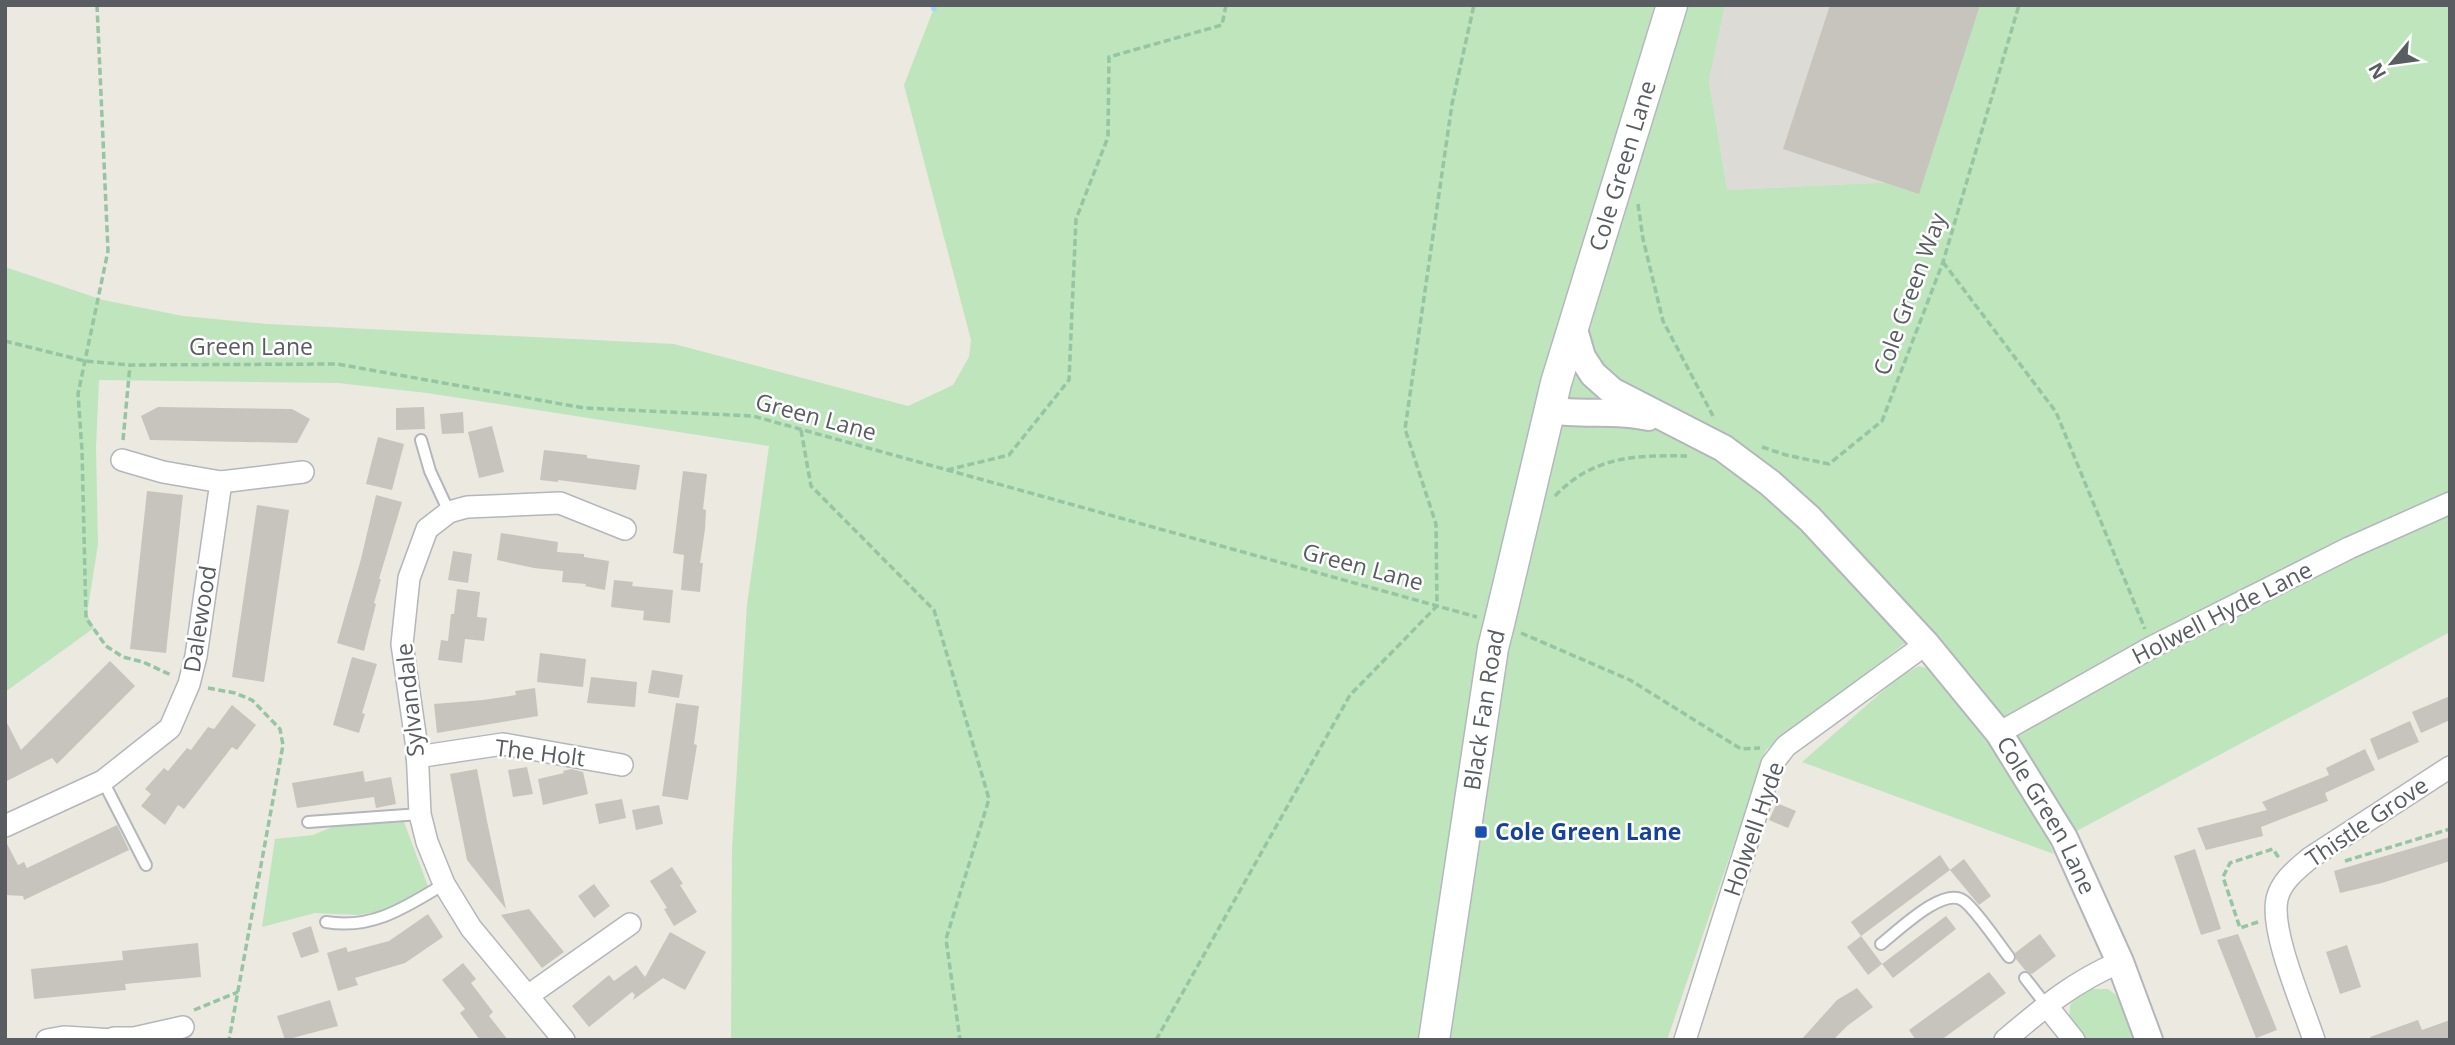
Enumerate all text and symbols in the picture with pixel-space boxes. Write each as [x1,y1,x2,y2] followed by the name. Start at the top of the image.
[2357,28,2427,98] north arrow
[2362,58,2392,84] text: N
[1580,76,1663,255] street label: Cole Green Lane
[1865,208,1953,379] street label: Cole Green Way
[189,330,313,362] street label: Green Lane
[752,385,880,448] street label: Green Lane
[1299,535,1427,598] street label: Green Lane
[2126,553,2317,671] street label: Holwell Hyde Lane
[175,563,223,675] street label: Dalewood
[1455,626,1512,792] street label: Black Fan Road
[387,642,431,758] street label: Sylvandale
[1990,730,2104,899] street label: Cole Green Lane
[493,731,587,773] street label: The Holt
[1715,757,1791,900] street label: Holwell Hyde
[2299,769,2434,874] street label: Thistle Grove
[1495,815,1681,847] place label: Cole Green Lane
[1473,824,1489,840] marker: Cole Green Lane

